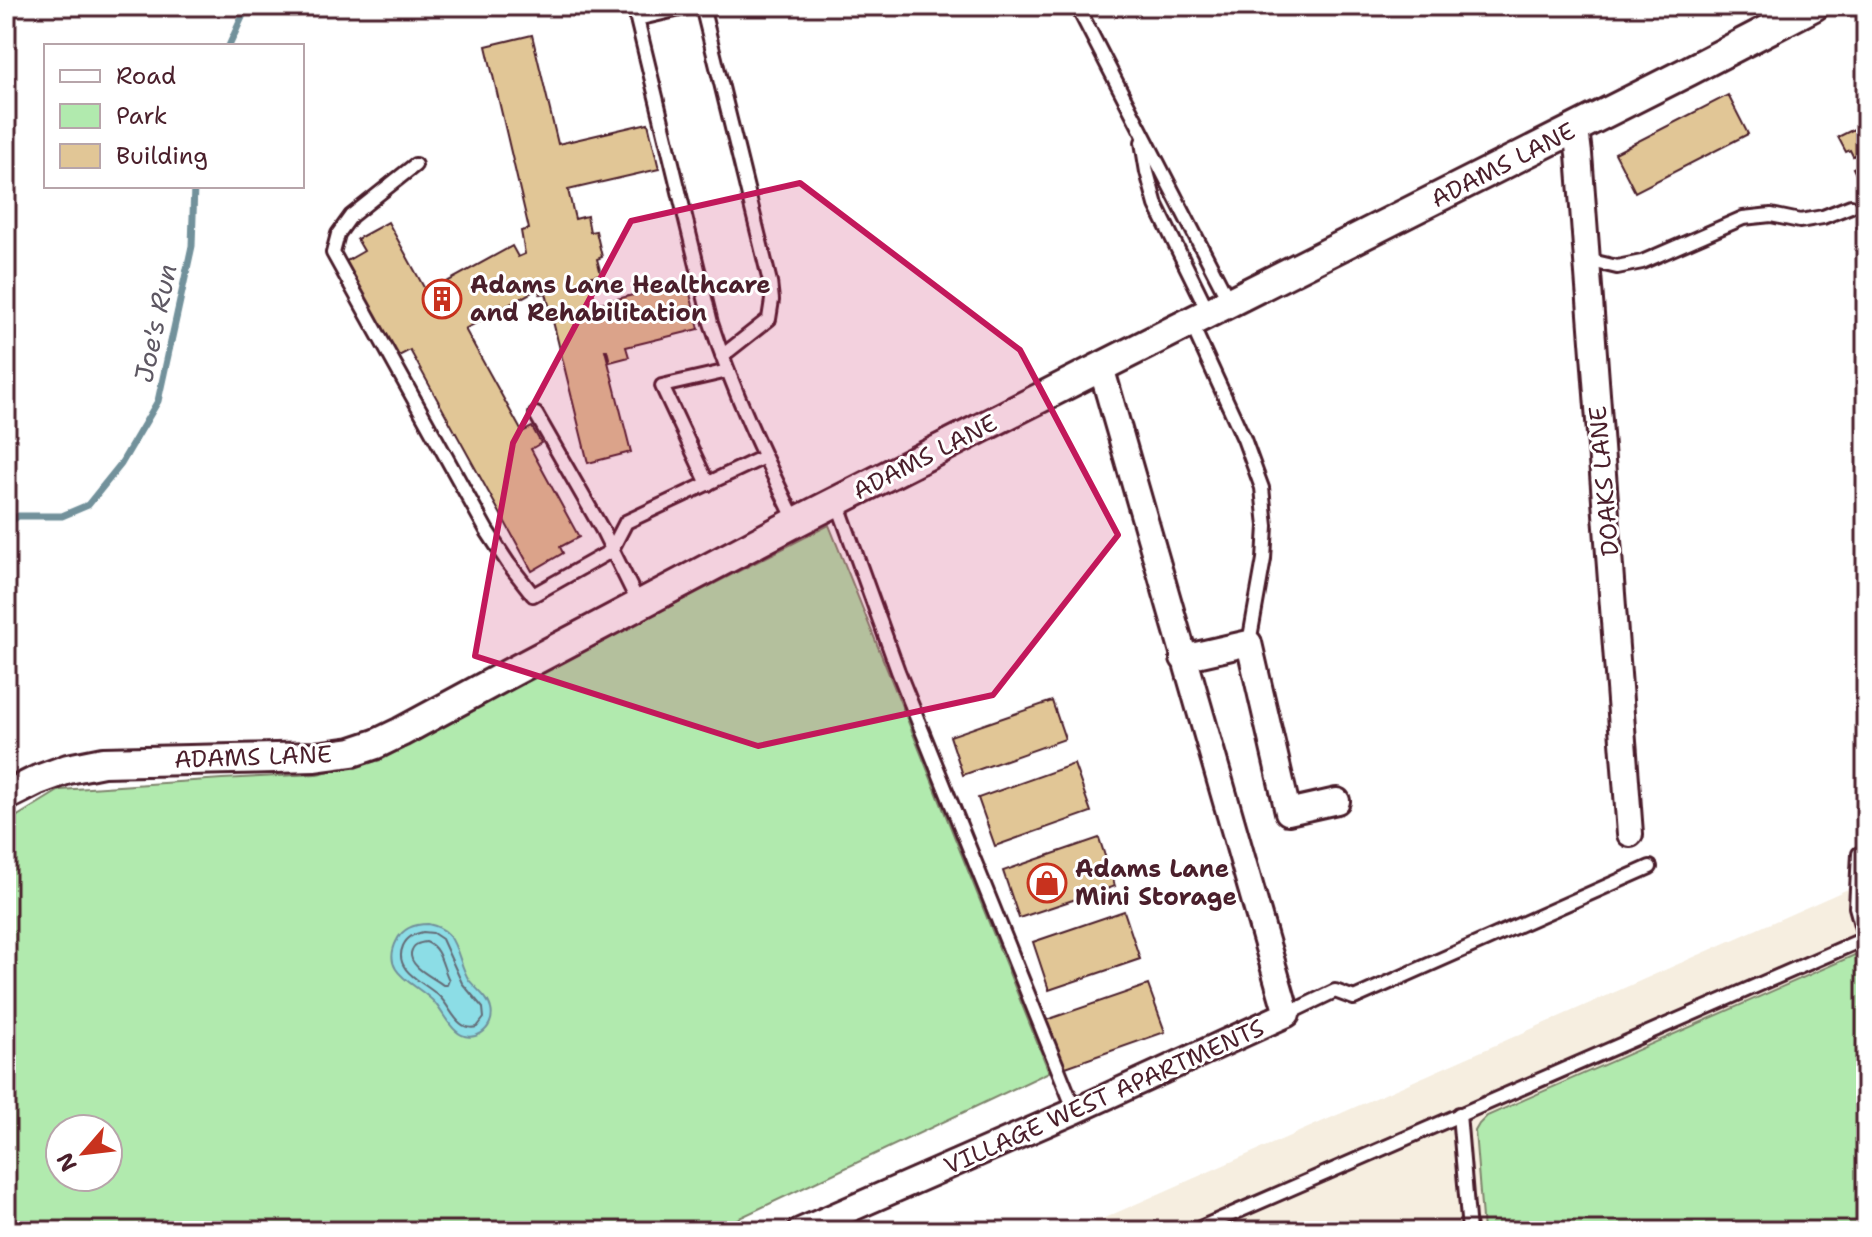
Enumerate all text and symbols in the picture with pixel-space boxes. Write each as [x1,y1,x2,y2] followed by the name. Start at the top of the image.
[44,44,304,188] legend
[116,60,176,92] text: Road
[116,100,168,132] text: Park
[1425,115,1581,215] street label: ADAMS LANE
[116,140,208,172] text: Building
[125,260,185,386] water label: Joe's Run
[470,269,771,329] place label: Adams Lane Healthcare and Rehabilitation
[421,278,463,320] building icon: Adams Lane Healthcare and Rehabilitation
[1582,405,1626,557] street label: DOAKS LANE
[847,407,1003,507] street label: ADAMS LANE
[174,738,332,776] street label: ADAMS LANE
[1075,853,1237,913] place label: Adams Lane Mini Storage
[1026,862,1068,904] shop icon: Adams Lane Mini Storage
[939,1012,1269,1182] street label: VILLAGE WEST APARTMENTS
[44,1113,124,1193] north arrow
[50,1148,84,1177] text: N

